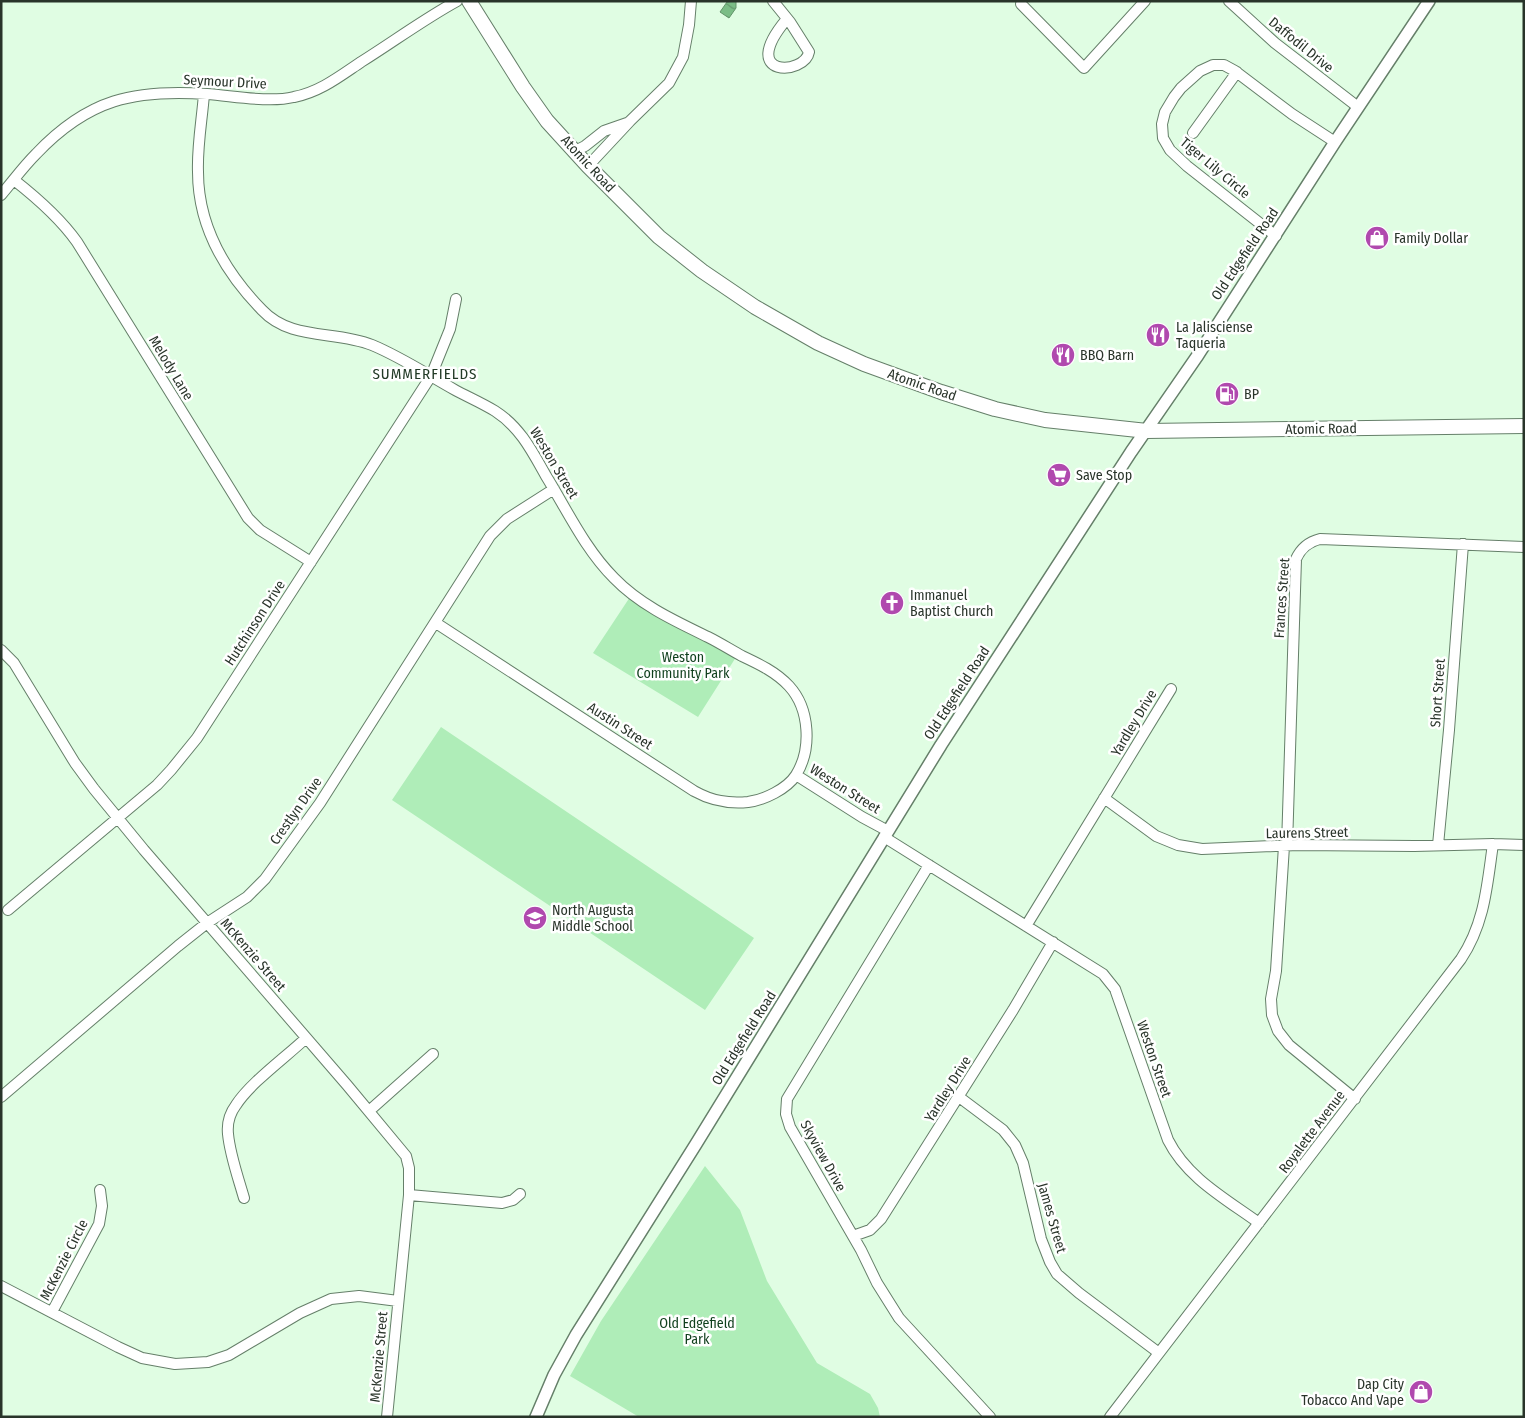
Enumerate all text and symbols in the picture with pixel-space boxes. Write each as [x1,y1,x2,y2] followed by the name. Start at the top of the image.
[1265,14,1337,76] street label: Daffodil Drive
[183,71,267,93] street label: Seymour Drive
[557,132,619,196] street label: Atomic Road
[1177,134,1253,202] street label: Tiger Lily Circle
[1208,204,1282,304] street label: Old Edgefield Road
[1364,225,1390,251] shop icon: Family Dollar
[1394,230,1468,247] place label: Family Dollar
[1176,319,1253,352] place label: La Jalisciense Taqueria
[1145,322,1171,348] restaurant icon: La Jalisciense Taqueria
[145,333,197,403] street label: Melody Lane
[1050,342,1076,368] restaurant icon: BBQ Barn
[1080,347,1134,364] place label: BBQ Barn
[372,365,478,383] district label: SUMMERFIELDS
[885,365,959,405] street label: Atomic Road
[1214,381,1240,407] fuel station icon: BP
[1244,386,1259,403] place label: BP
[1285,420,1357,438] street label: Atomic Road
[526,424,582,502] street label: Weston Street
[1046,462,1072,488] supermarket icon: Save Stop
[1076,467,1132,484] place label: Save Stop
[1271,557,1293,639] street label: Frances Street
[221,577,289,669] street label: Hutchinson Drive
[910,587,993,620] place label: Immanuel Baptist Church
[879,590,905,616] church icon: Immanuel Baptist Church
[920,643,994,743] street label: Old Edgefield Road
[637,649,730,682] park label: Weston Community Park
[1427,658,1449,728] street label: Short Street
[1108,687,1160,759] street label: Yardley Drive
[584,699,656,753] street label: Austin Street
[807,761,884,818] street label: Weston Street
[266,774,326,848] street label: Crestlyn Drive
[1265,824,1349,842] street label: Laurens Street
[552,902,634,935] place label: North Augusta Middle School
[522,905,548,931] school or university icon: North Augusta Middle School
[217,915,290,995] street label: McKenzie Street
[708,988,780,1088] street label: Old Edgefield Road
[1133,1018,1175,1100] street label: Weston Street
[921,1053,975,1125] street label: Yardley Drive
[1275,1087,1349,1177] street label: Royalette Avenue
[797,1118,849,1195] street label: Skyview Drive
[1034,1181,1070,1255] street label: James Street
[36,1217,92,1303] street label: McKenzie Circle
[367,1310,391,1403] street label: McKenzie Street
[659,1315,735,1348] park label: Old Edgefield Park
[1301,1376,1405,1409] place label: Dap City Tobacco And Vape
[1408,1379,1434,1405] shop icon: Dap City Tobacco And Vape

